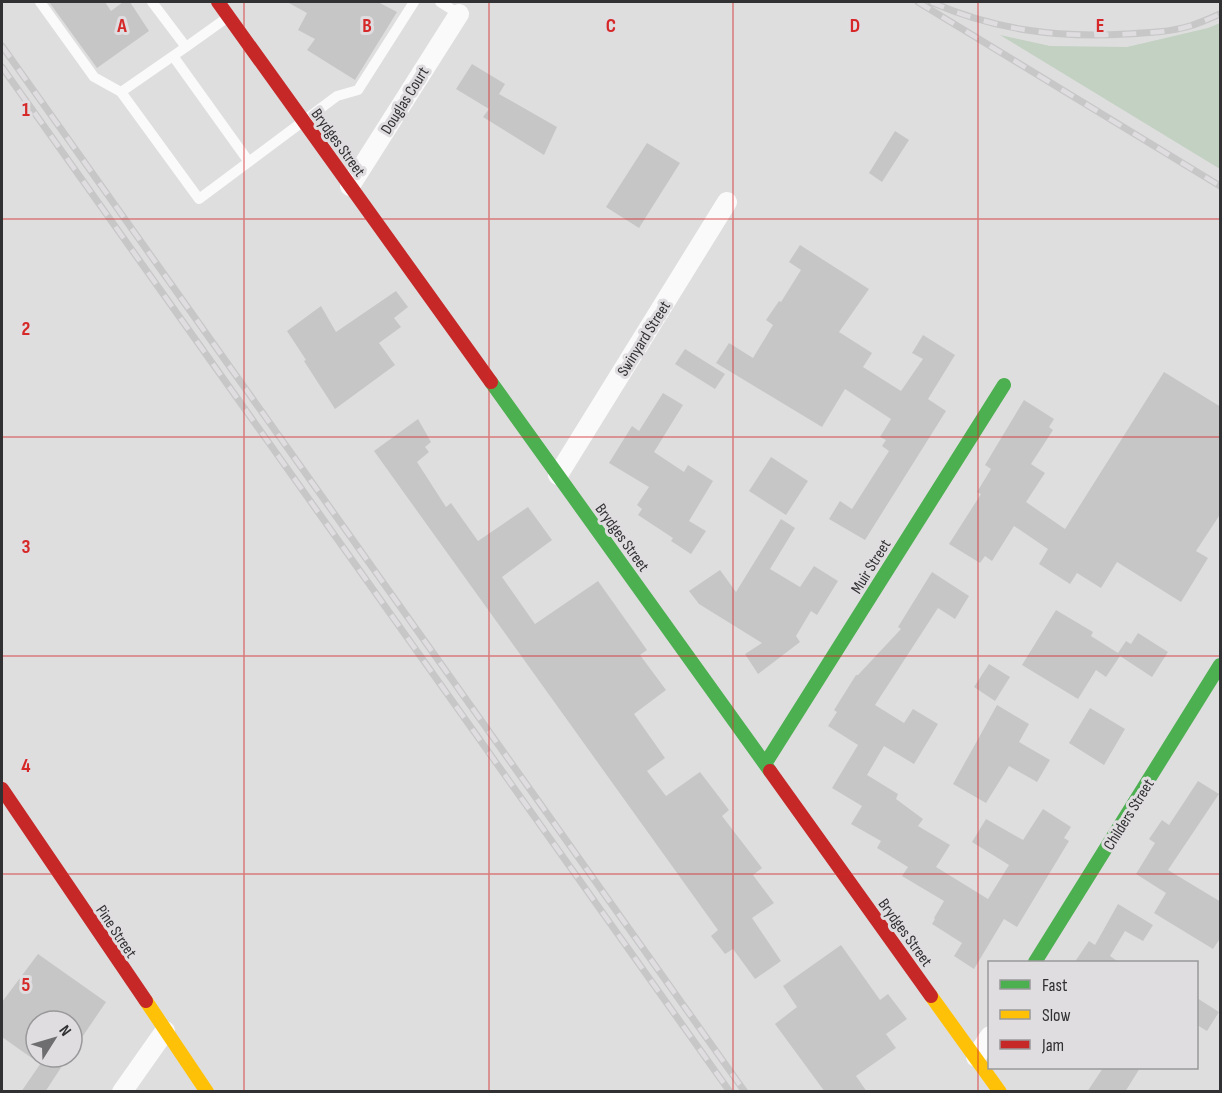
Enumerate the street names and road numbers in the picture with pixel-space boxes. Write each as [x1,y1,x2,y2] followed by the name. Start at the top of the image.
[377,64,433,138] street label: Douglas Court
[307,105,369,181] street label: Brydges Street
[614,298,675,380] street label: Swinyard Street
[591,500,653,576] street label: Brydges Street
[847,536,895,597] street label: Muir Street
[1100,776,1159,854] street label: Childers Street
[874,895,936,971] street label: Brydges Street
[91,902,140,962] street label: Pine Street

